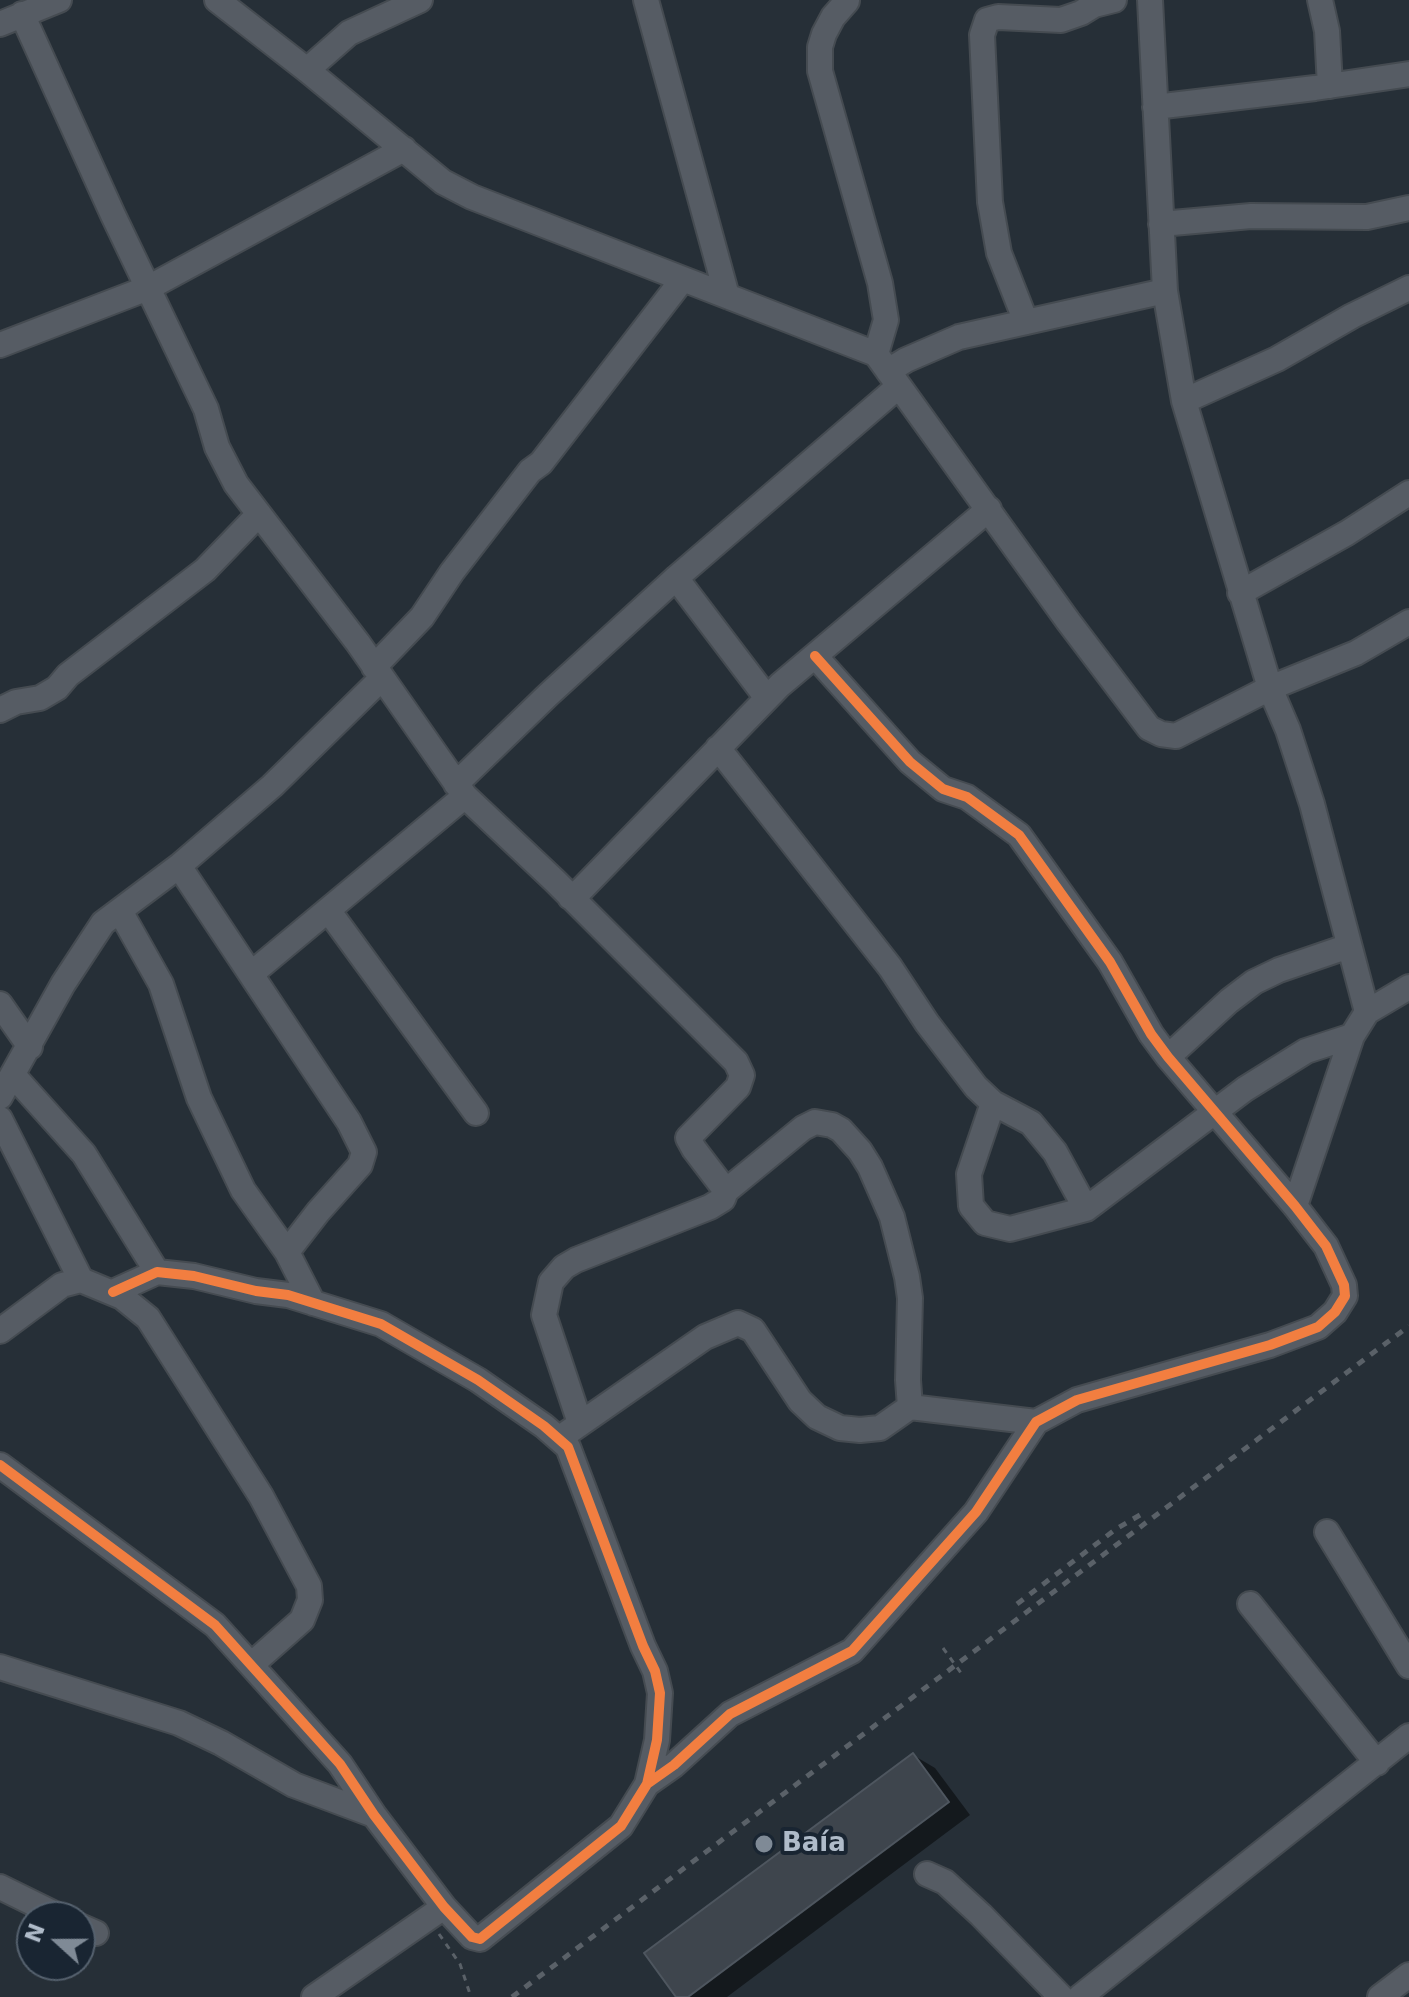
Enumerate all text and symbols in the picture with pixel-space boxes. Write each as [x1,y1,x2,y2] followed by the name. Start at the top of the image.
[782,1828,846,1860] place label: Baía
[753,1833,775,1855] marker: Baía
[16,1901,96,1981] north arrow
[20,1920,50,1946] text: N

